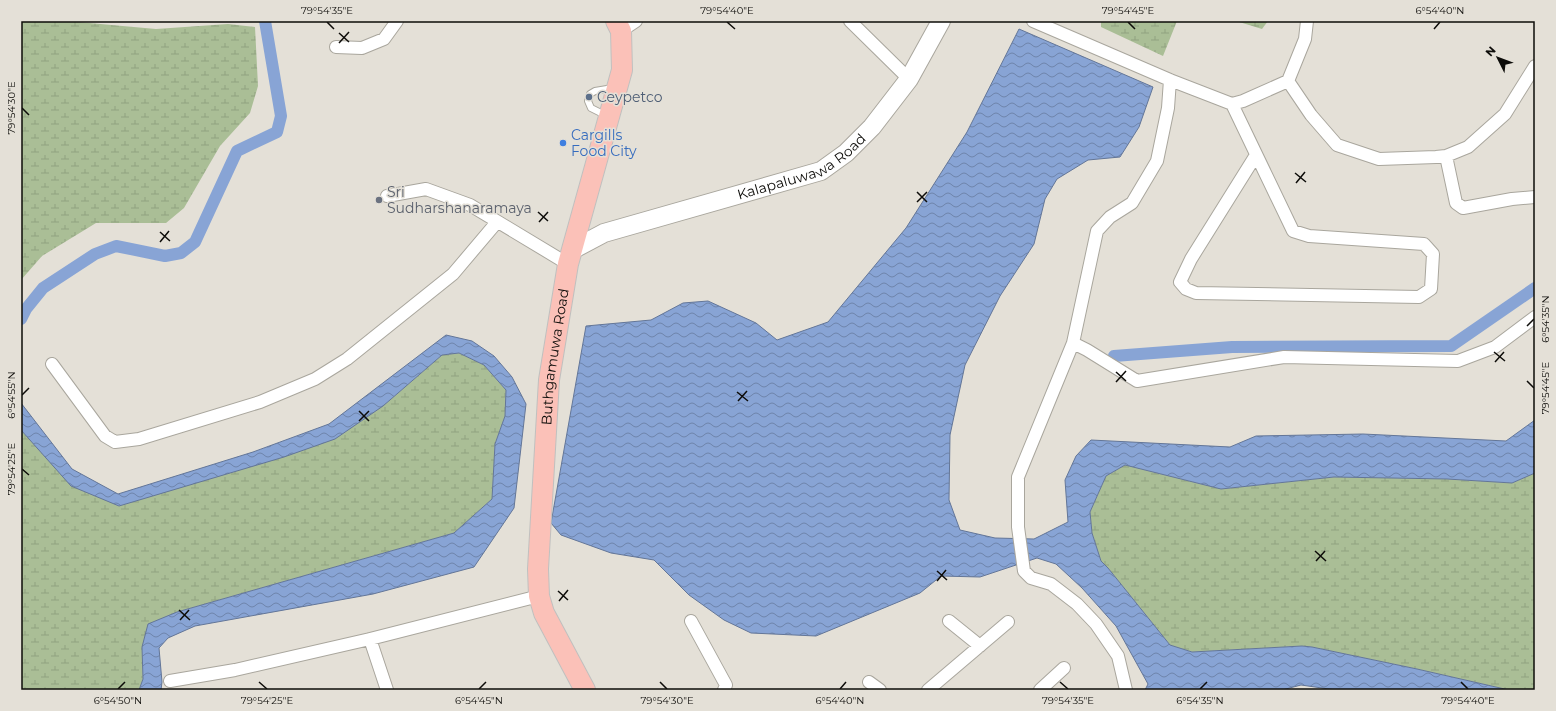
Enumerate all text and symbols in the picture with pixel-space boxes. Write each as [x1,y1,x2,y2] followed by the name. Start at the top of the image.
[301,4,353,17] text: 79°54'35"E
[700,4,754,17] text: 79°54'40"E
[1102,4,1155,17] text: 79°54'45"E
[1416,4,1464,17] text: 6°54'40"N
[1478,38,1518,78] north arrow
[1482,43,1499,59] text: N
[5,81,18,135] text: 79°54'30"E
[597,88,663,106] place label: Ceypetco
[584,92,594,102] marker: Ceypetco
[571,126,637,160] place label: Cargills Food City
[735,130,869,204] street label: Kalapaluwawa Road
[558,138,568,148] marker: Cargills Food City
[387,183,532,217] place label: Sri Sudharshanaramaya
[374,195,384,205] marker: Sri Sudharshanaramaya
[537,287,573,426] street label: Buthgamuwa Road
[1539,295,1552,343] text: 6°54'35"N
[1539,361,1552,414] text: 79°54'45"E
[5,371,18,419] text: 6°54'55"N
[5,443,18,495] text: 79°54'25"E
[94,694,142,707] text: 6°54'50"N
[241,694,293,707] text: 79°54'25"E
[455,694,503,707] text: 6°54'45"N
[640,694,694,707] text: 79°54'30"E
[816,694,864,707] text: 6°54'40"N
[1042,694,1094,707] text: 79°54'35"E
[1176,694,1224,707] text: 6°54'35"N
[1441,694,1495,707] text: 79°54'40"E

